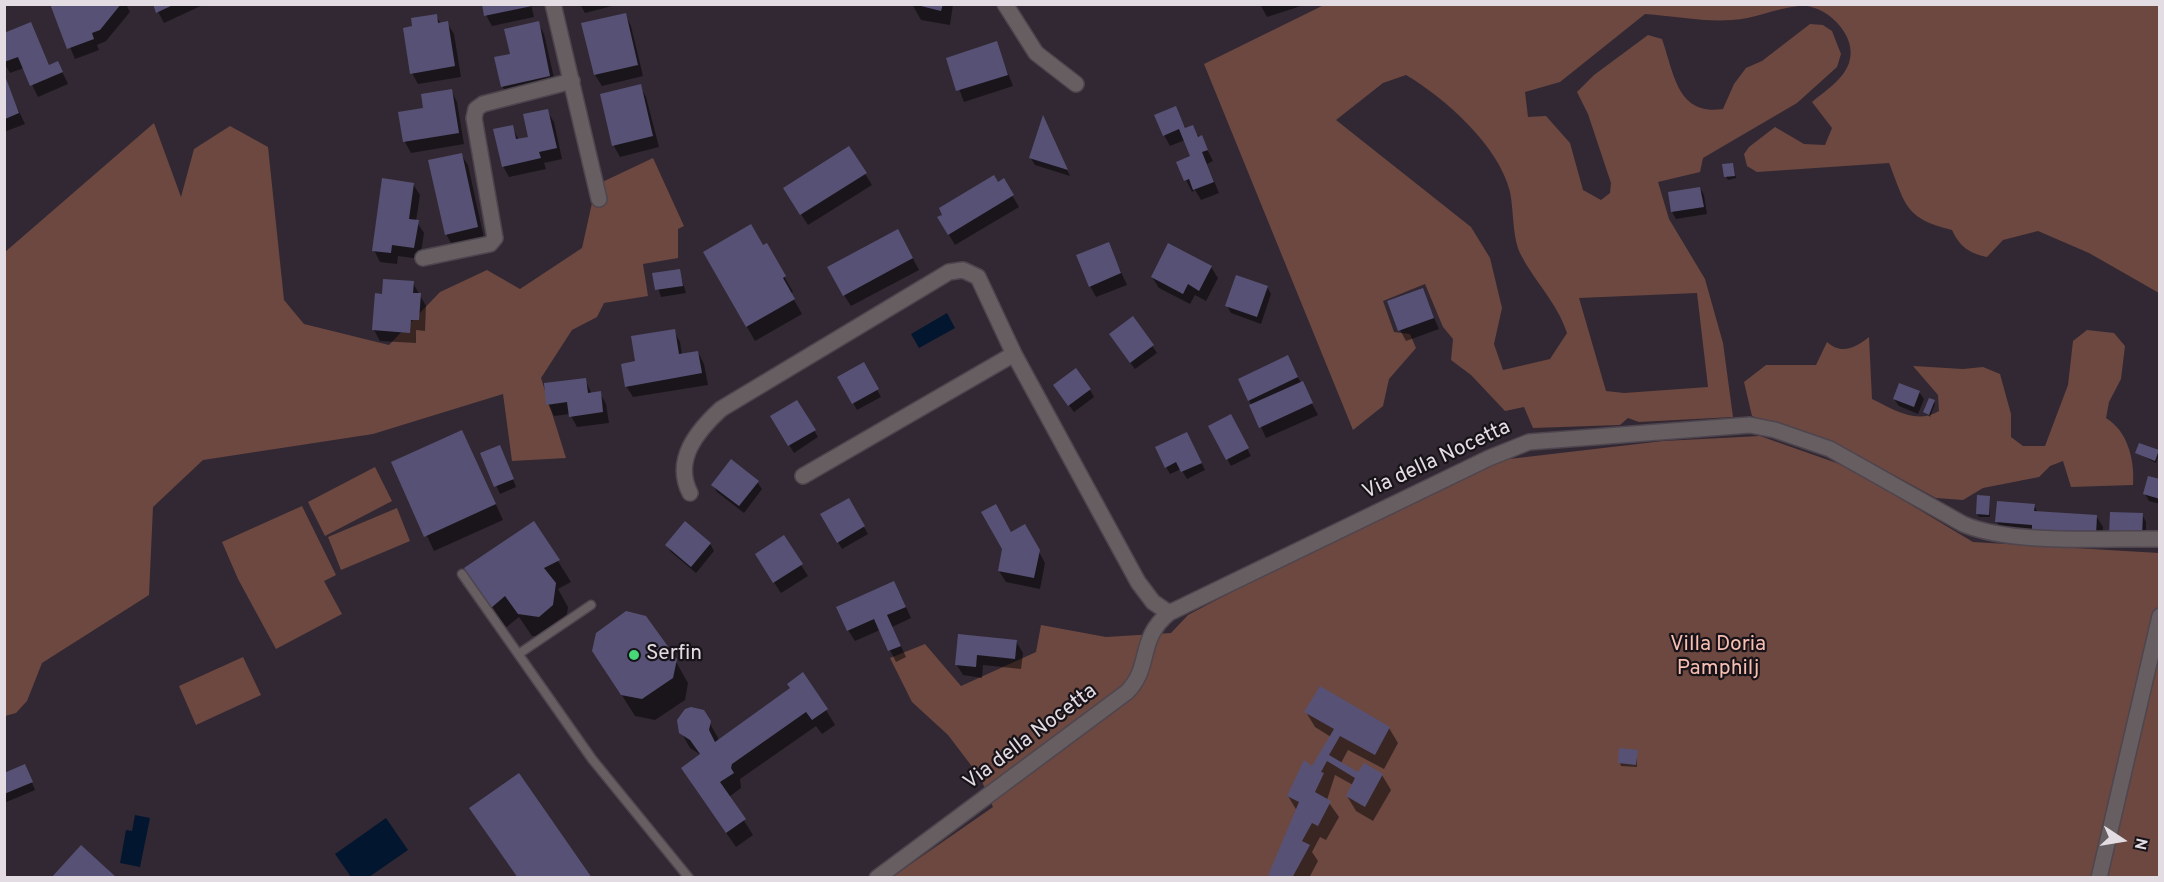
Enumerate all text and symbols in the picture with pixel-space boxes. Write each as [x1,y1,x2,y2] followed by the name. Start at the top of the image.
[1359,416,1515,506] street label: Via della Nocetta
[1670,633,1766,683] park label: Villa Doria Pamphilj
[646,642,702,668] place label: Serfin
[627,648,641,662] marker: Serfin
[959,680,1103,796] street label: Via della Nocetta
[2092,810,2152,870] north arrow
[2129,836,2151,851] text: N

